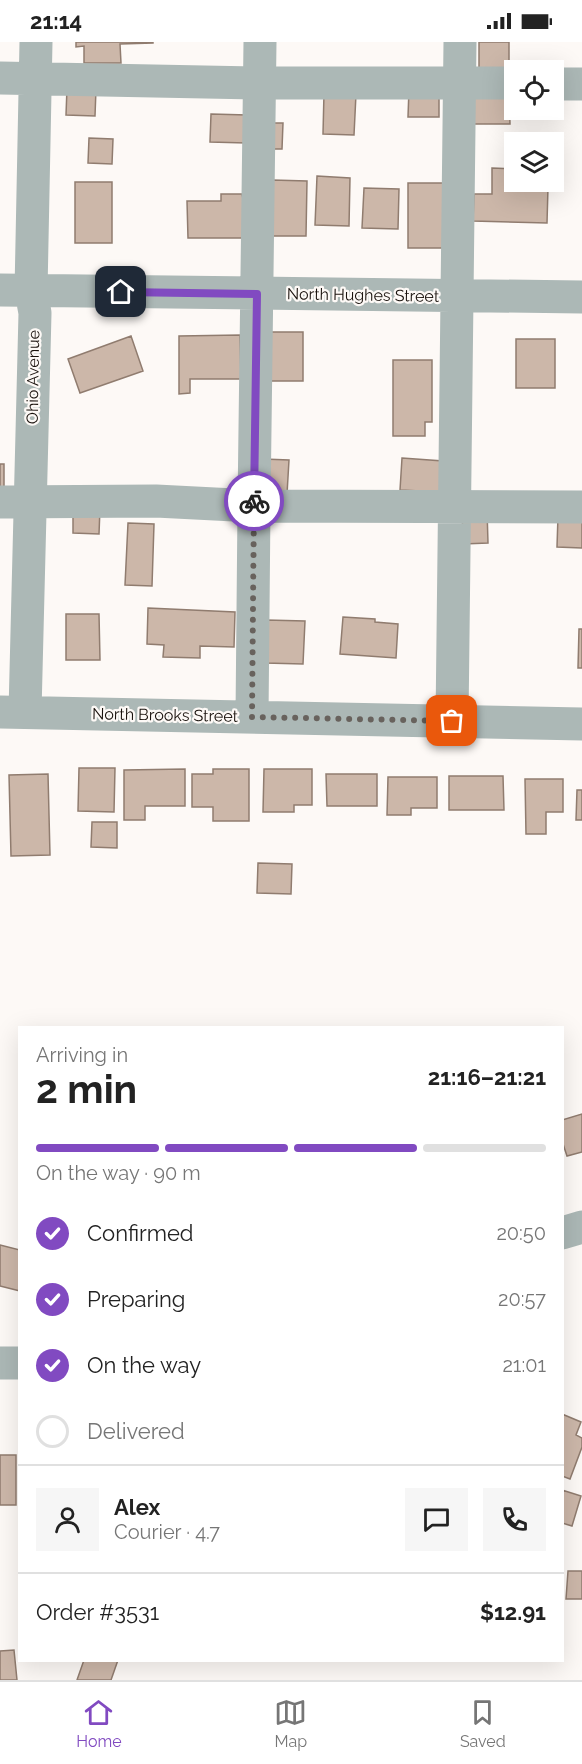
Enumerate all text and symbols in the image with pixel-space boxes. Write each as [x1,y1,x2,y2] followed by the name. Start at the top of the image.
[30,8,82,34] text: 21:14
[504,60,564,192] map controls
[504,60,564,120] button: locate
[504,132,564,192] button: layers
[95,266,146,317] pin
[104,275,137,308] icon: home
[287,284,440,306] street label: North Hughes Street
[23,330,43,424] street label: Ohio Avenue
[224,471,284,531] courier
[238,485,271,518] icon: bike
[426,695,477,746] pin
[92,704,239,726] street label: North Brooks Street
[435,704,468,737] icon: bag
[36,1043,128,1067] text: Arriving in
[428,1064,546,1090] text: 21:16–21:21
[36,1066,137,1112] text: 2 min
[36,1161,201,1185] text: On the way · 90 m
[36,1217,69,1250] icon: check
[87,1220,194,1246] text: Confirmed
[496,1221,546,1245] text: 20:50
[36,1283,69,1316] icon: check
[87,1286,185,1312] text: Preparing
[498,1287,546,1311] text: 20:57
[36,1349,69,1382] icon: check
[87,1352,201,1378] text: On the way
[502,1353,546,1377] text: 21:01
[87,1418,185,1444] text: Delivered
[36,1488,99,1551] button: person
[405,1488,468,1551] button: chat
[483,1488,546,1551] button: phone
[114,1494,160,1520] text: Alex
[114,1520,220,1544] text: Courier · 4.7
[36,1599,159,1625] text: Order #3531
[480,1599,546,1625] text: $12.91
[76,1696,122,1751] tab: Home
[274,1696,307,1751] tab: Map
[460,1696,506,1751] tab: Saved

